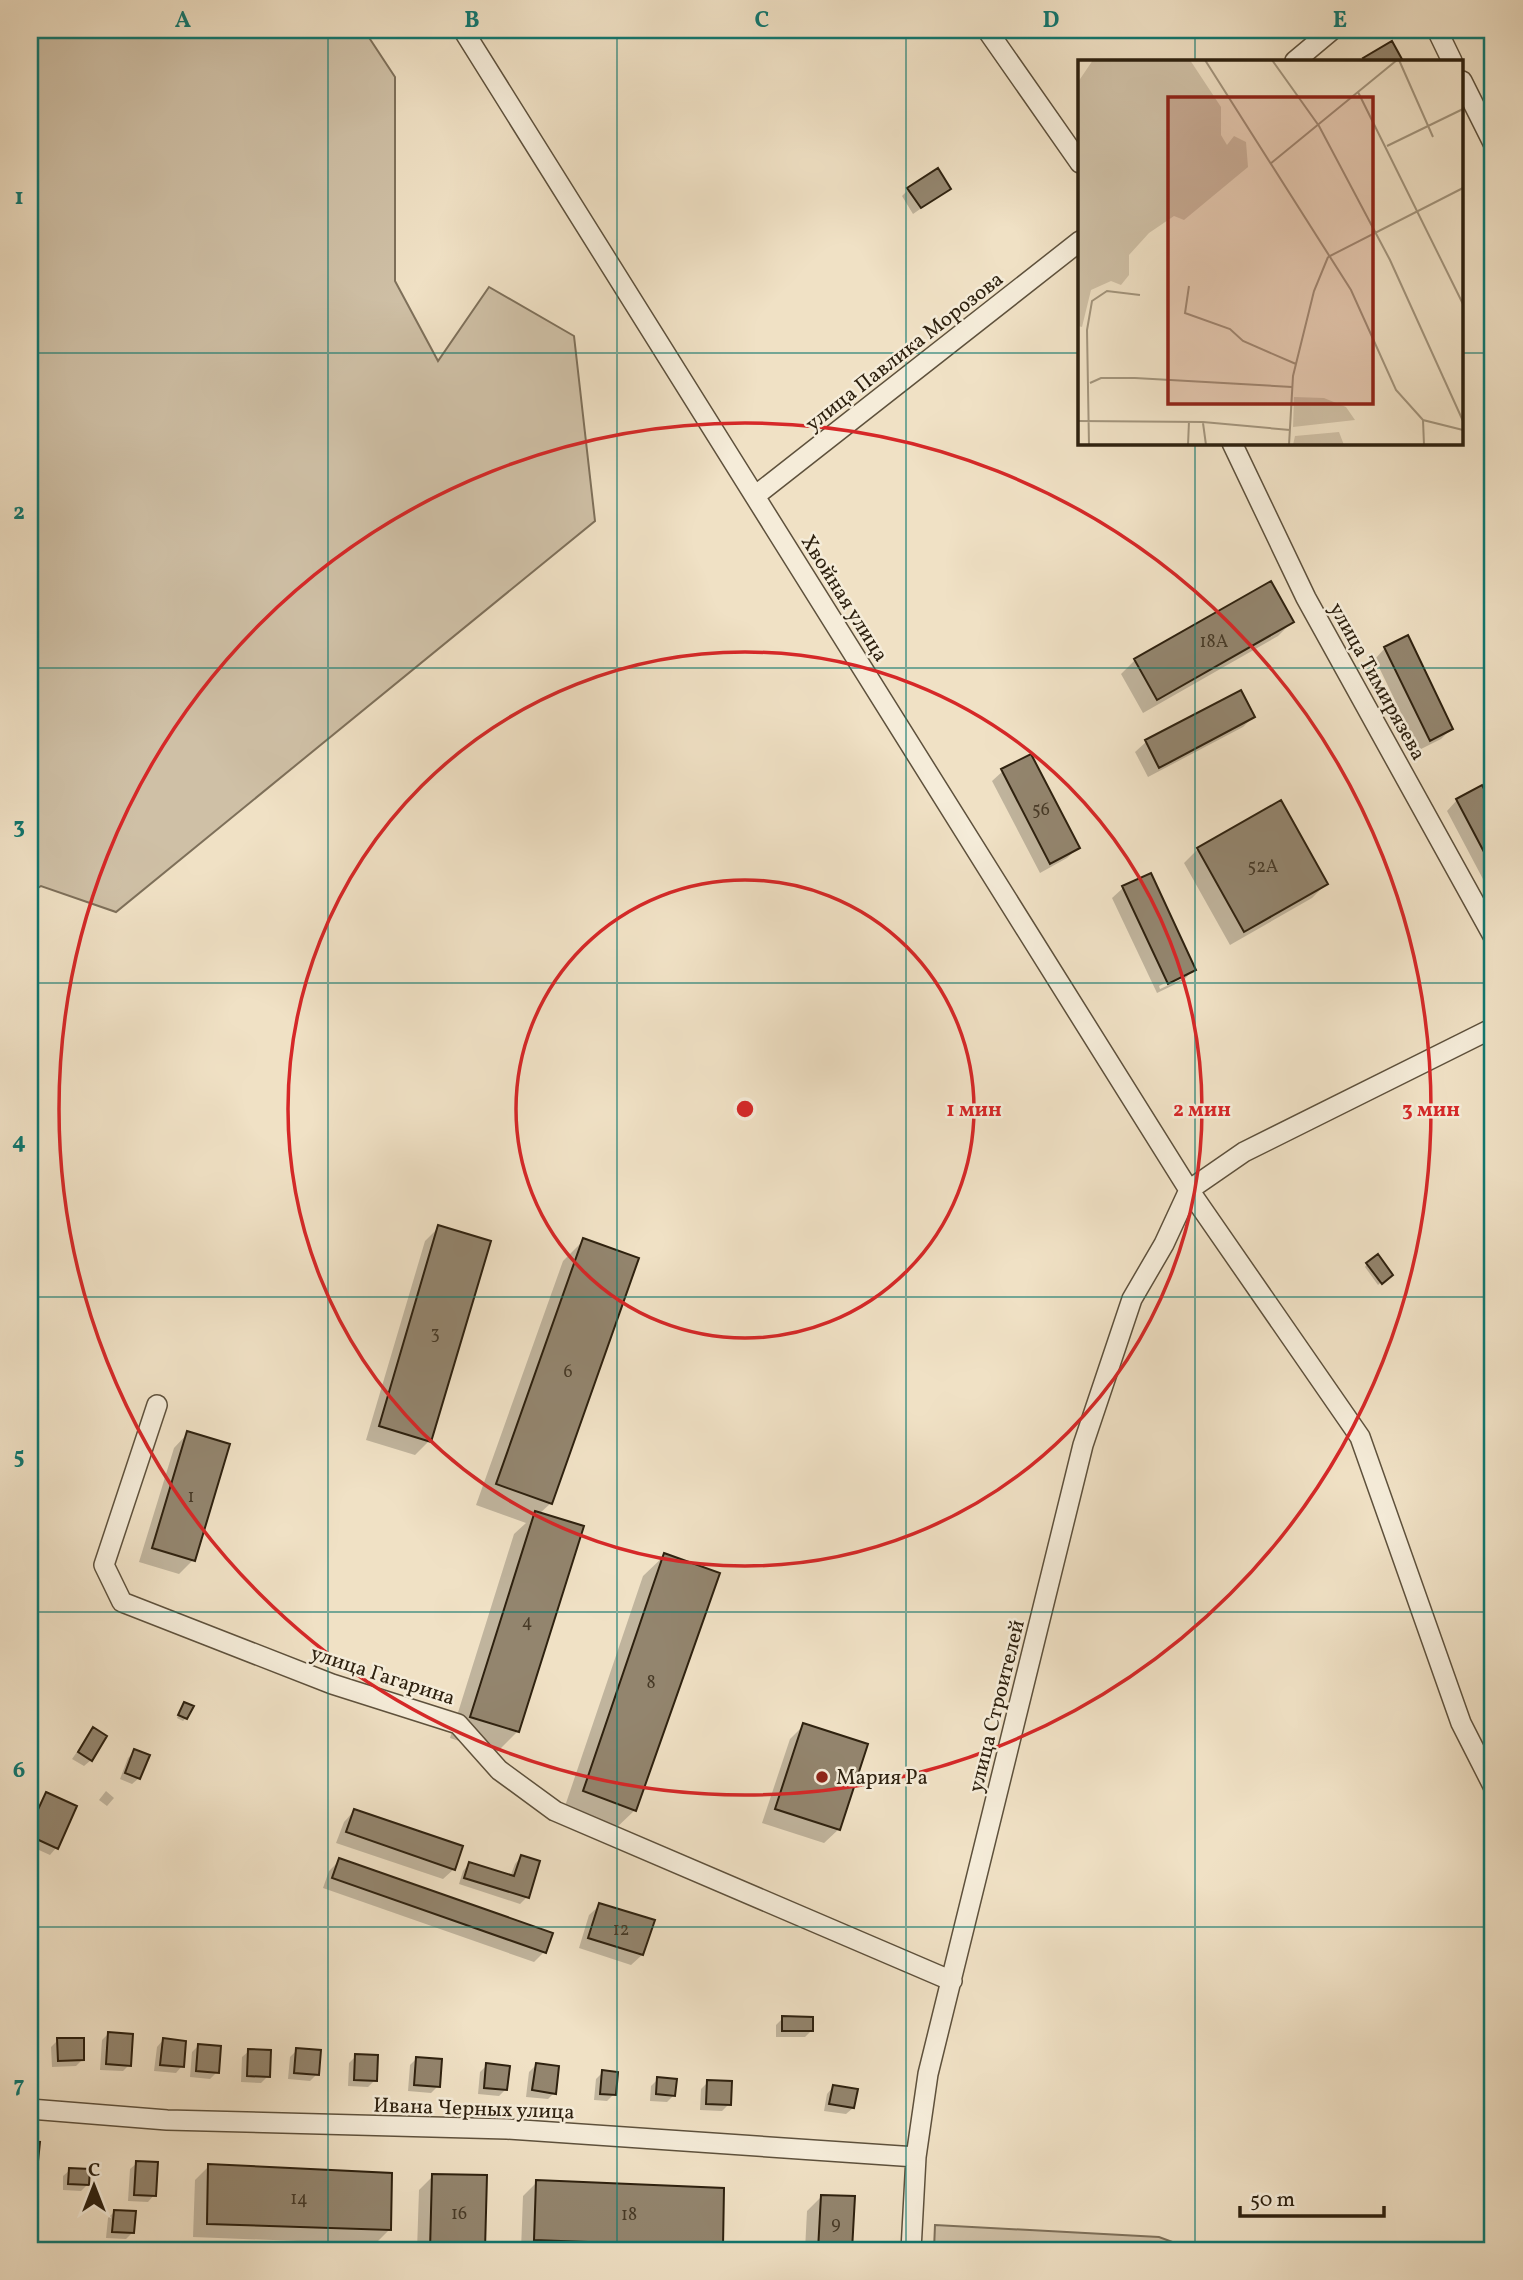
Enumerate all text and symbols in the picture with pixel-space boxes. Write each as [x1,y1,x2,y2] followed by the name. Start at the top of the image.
[175,5,191,37] text: A
[464,5,480,37] text: B
[755,5,769,37] text: C
[1043,5,1060,37] text: D
[1333,5,1347,37] text: E
[1078,60,1464,444] inset map
[14,182,24,214] text: 1
[800,266,1010,439] street label: улица Павлика Морозова
[13,497,25,529] text: 2
[793,530,894,668] street label: Хвойная улица
[1321,598,1432,766] street label: улица Тимирязева
[1200,630,1229,655] house number: 18А
[1032,798,1050,823] house number: 56
[13,811,25,843] text: 3
[1248,855,1279,880] house number: 52А
[946,1096,1002,1125] text: 1 мин
[1173,1096,1231,1125] text: 2 мин
[1402,1096,1460,1125] text: 3 мин
[733,1097,757,1121] centre of rings
[12,1126,26,1158] text: 4
[430,1322,440,1347] house number: 3
[563,1360,573,1385] house number: 6
[13,1441,25,1473] text: 5
[188,1485,194,1510] house number: 1
[522,1610,532,1635] house number: 4
[962,1617,1033,1796] street label: улица Строителей
[306,1639,459,1714] street label: улица Гагарина
[646,1671,656,1696] house number: 8
[13,1755,25,1787] text: 6
[836,1764,928,1793] place label: Мария Ра
[814,1769,830,1785] marker: Мария Ра
[613,1918,629,1943] house number: 12
[14,2070,25,2102] text: 7
[373,2091,575,2128] street label: Ивана Черных улица
[60,2150,130,2220] north arrow
[88,2158,100,2184] text: С
[1240,2175,1383,2219] scale bar
[1250,2186,1295,2215] text: 50 m
[290,2187,308,2212] house number: 14
[451,2202,467,2227] house number: 16
[621,2203,637,2228] house number: 18
[831,2212,841,2237] house number: 9

